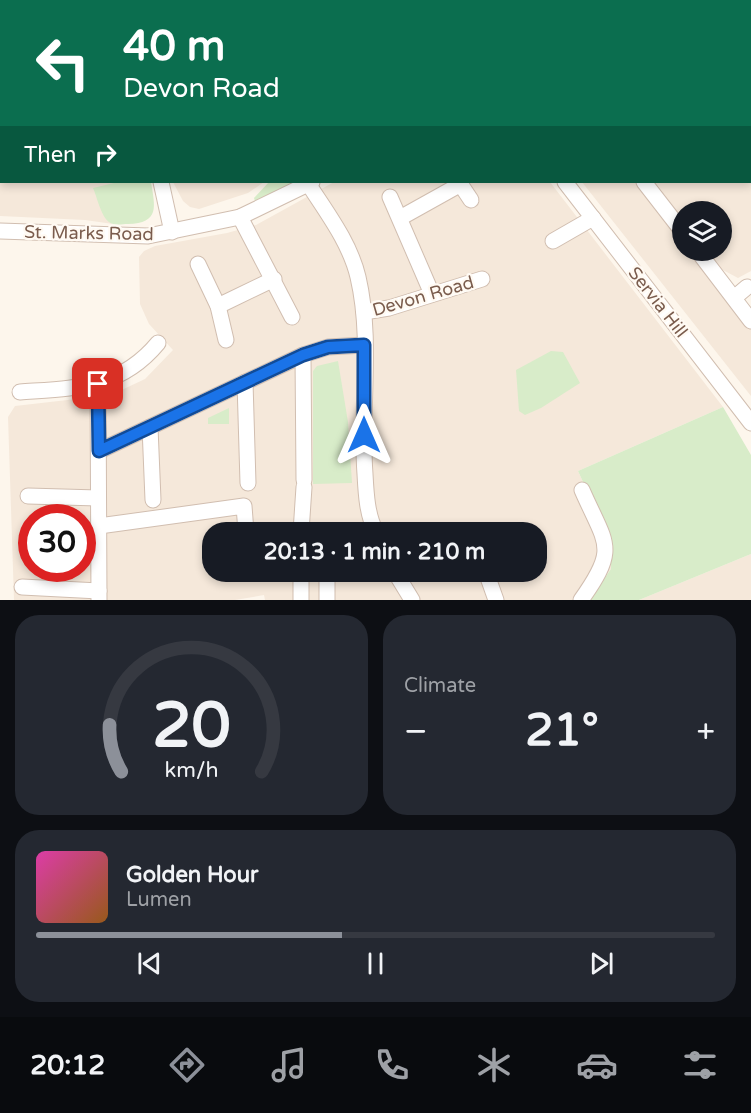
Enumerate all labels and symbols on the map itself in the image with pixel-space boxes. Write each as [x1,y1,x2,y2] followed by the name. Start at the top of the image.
[24,221,154,245] street label: St. Marks Road
[624,262,692,342] street label: Servia Hill
[370,271,476,321] street label: Devon Road
[72,358,123,409] pin
[332,403,396,467] position arrow
[18,504,96,582] speed limit sign: 30

